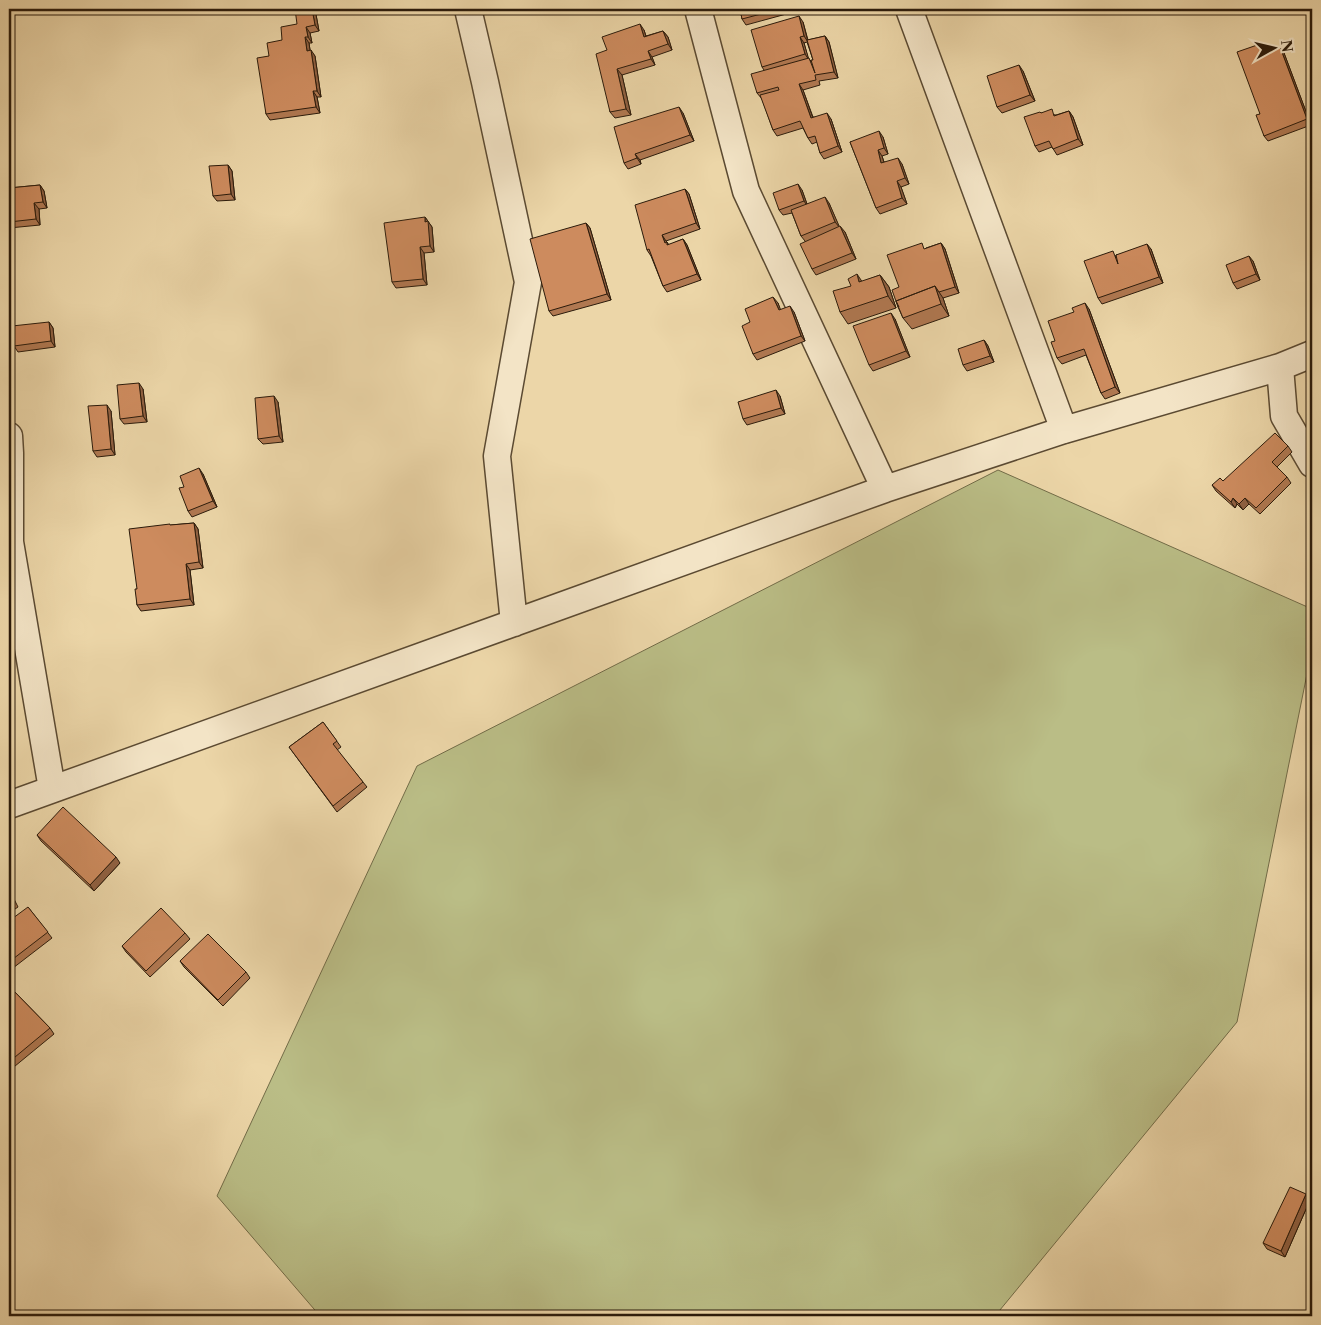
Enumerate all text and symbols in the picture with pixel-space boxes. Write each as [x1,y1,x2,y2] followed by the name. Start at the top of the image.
[1248,22,1298,72] north arrow
[1277,39,1297,53] text: N

